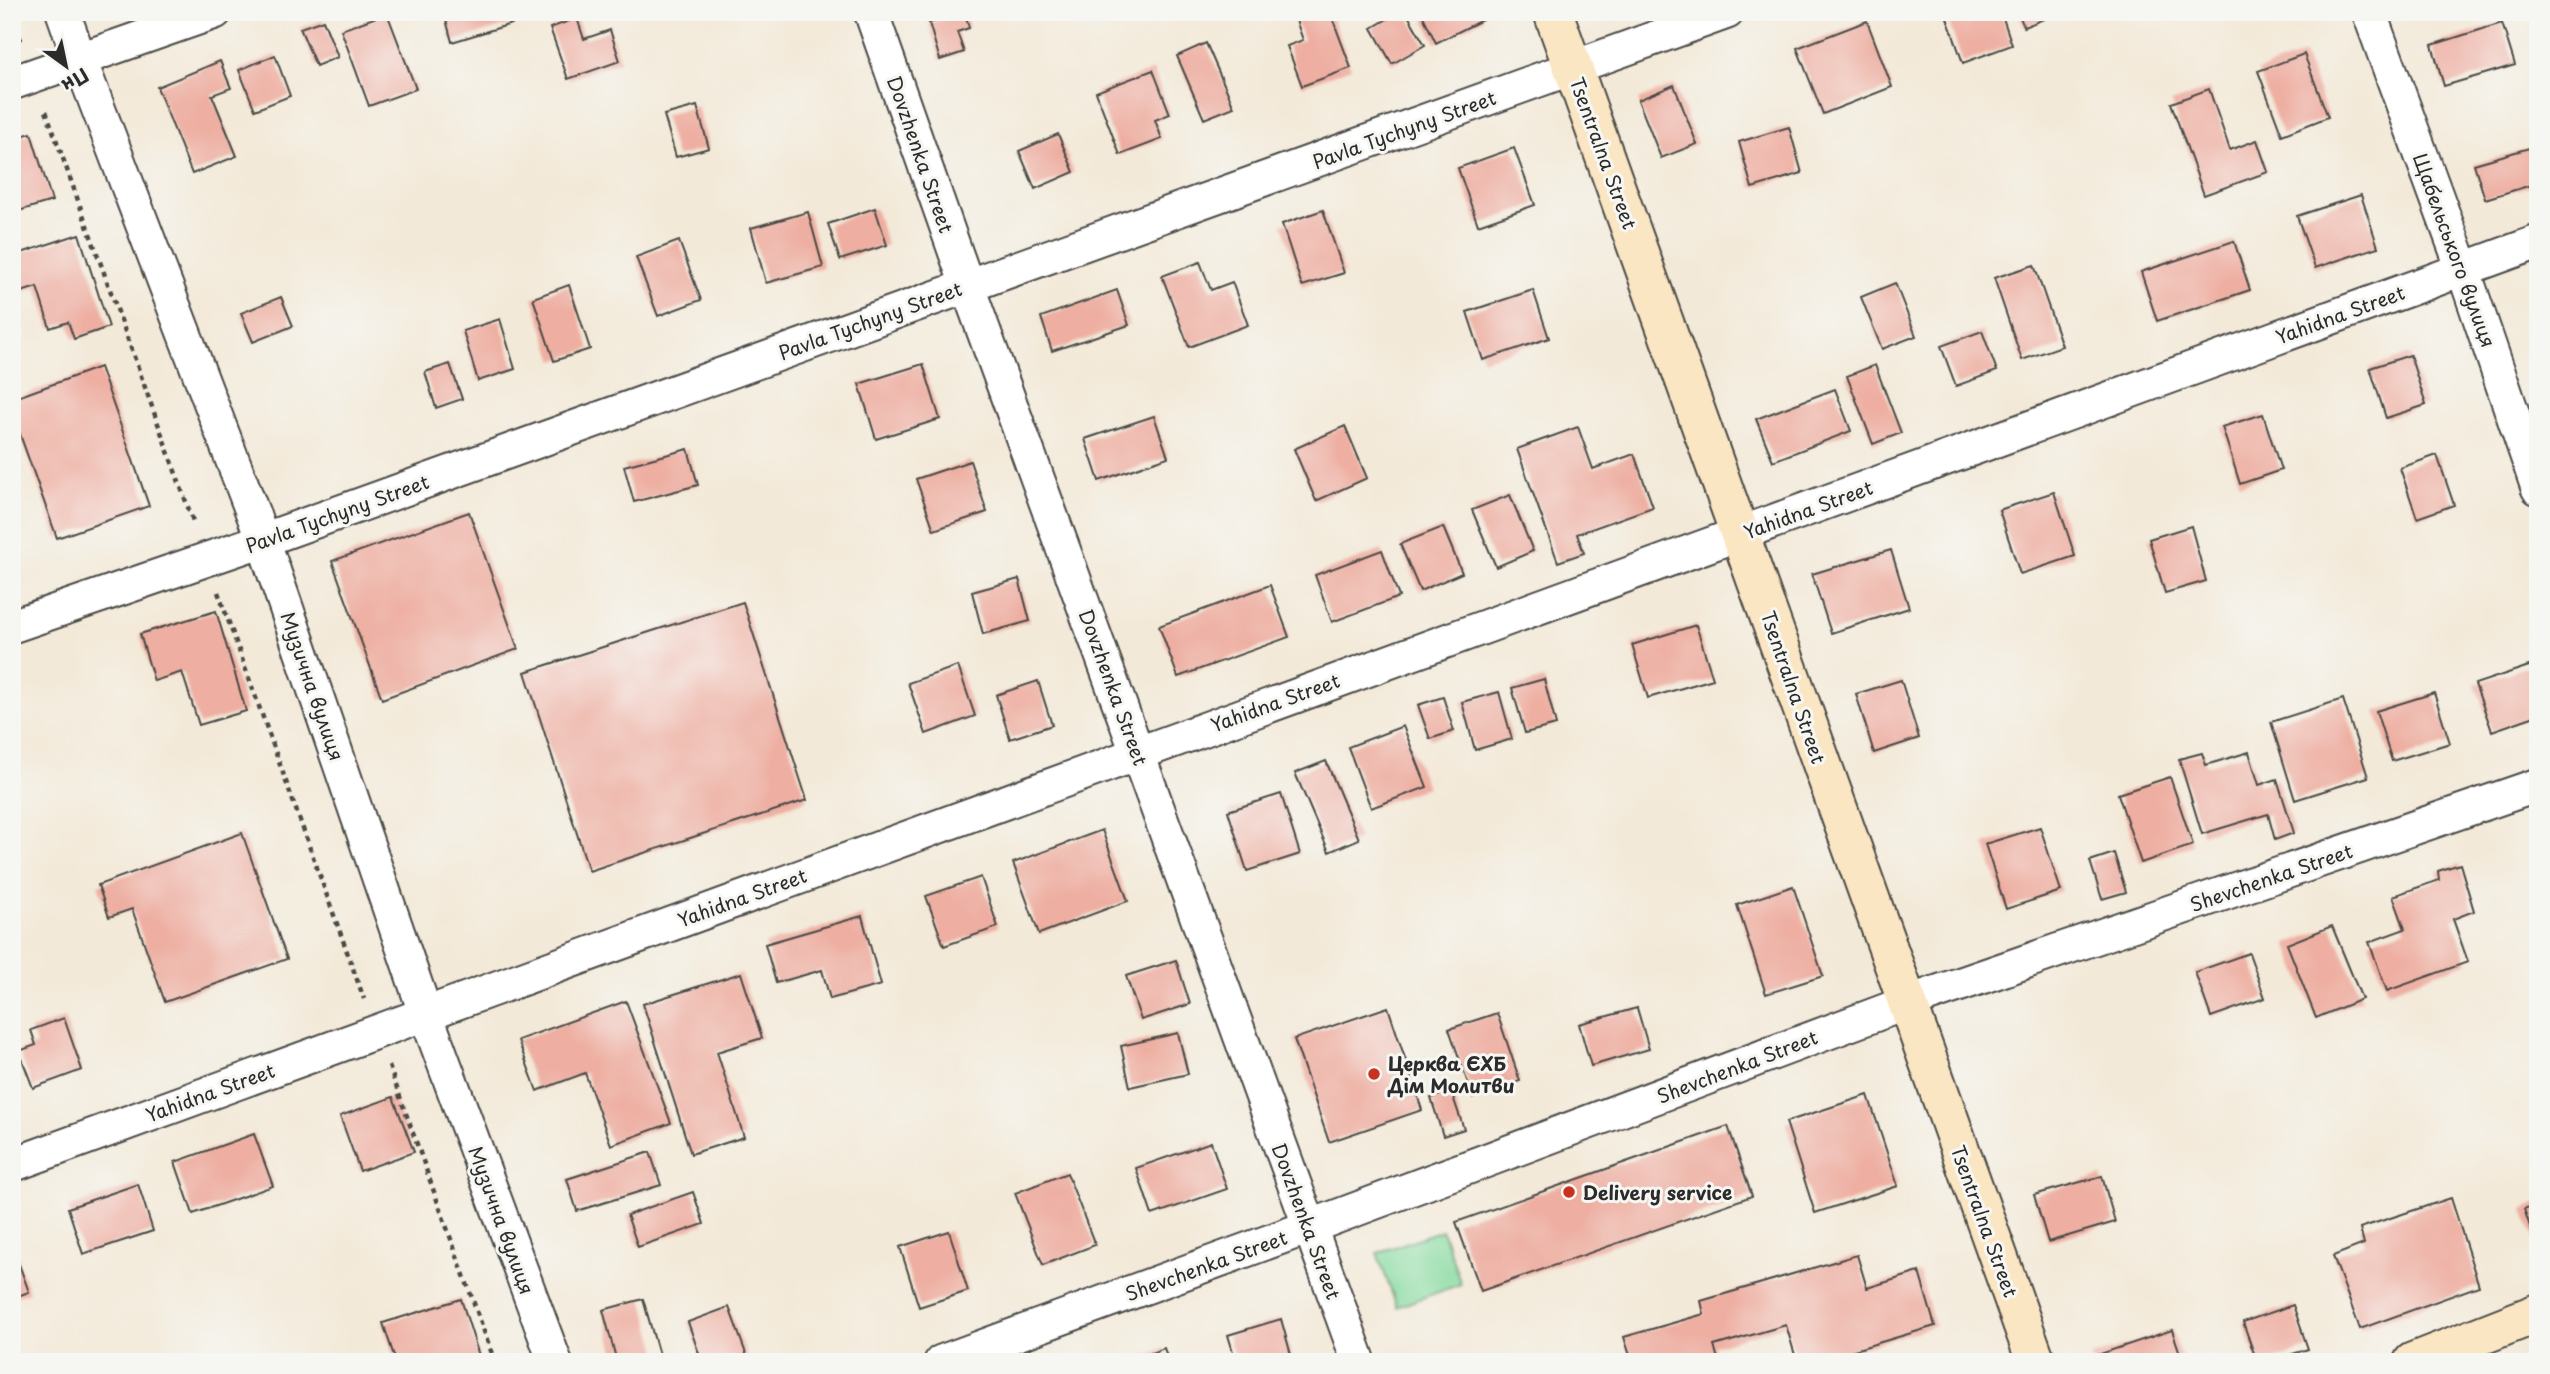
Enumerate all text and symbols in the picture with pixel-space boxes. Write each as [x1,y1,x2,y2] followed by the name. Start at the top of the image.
[32,32,102,102] north arrow
[57,62,95,100] text: Пн
[881,72,961,237] street label: Dovzhenka Street
[1563,73,1645,233] street label: Tsentralna Street
[1308,83,1500,175] street label: Pavla Tychyny Street
[2407,149,2503,351] street label: Щабельського вулиця
[774,274,966,366] street label: Pavla Tychyny Street
[2272,278,2409,350] street label: Yahidna Street
[241,467,433,559] street label: Pavla Tychyny Street
[1740,473,1877,545] street label: Yahidna Street
[1073,605,1155,769] street label: Dovzhenka Street
[1755,607,1833,767] street label: Tsentralna Street
[274,608,352,764] street label: Музична вулиця
[1207,666,1344,738] street label: Yahidna Street
[2186,836,2356,918] street label: Shevchenka Street
[674,861,811,933] street label: Yahidna Street
[1653,1022,1822,1110] street label: Shevchenka Street
[1387,1049,1515,1099] place label: Церква ЄХБ Дім Молитви
[142,1056,279,1128] street label: Yahidna Street
[1366,1066,1382,1082] marker: Церква ЄХБ Дім Молитви
[1266,1139,1348,1303] street label: Dovzhenka Street
[1944,1141,2026,1301] street label: Tsentralna Street
[462,1142,542,1298] street label: Музична вулиця
[1583,1178,1732,1206] place label: Delivery service
[1561,1184,1577,1200] marker: Delivery service
[1121,1223,1291,1307] street label: Shevchenka Street

